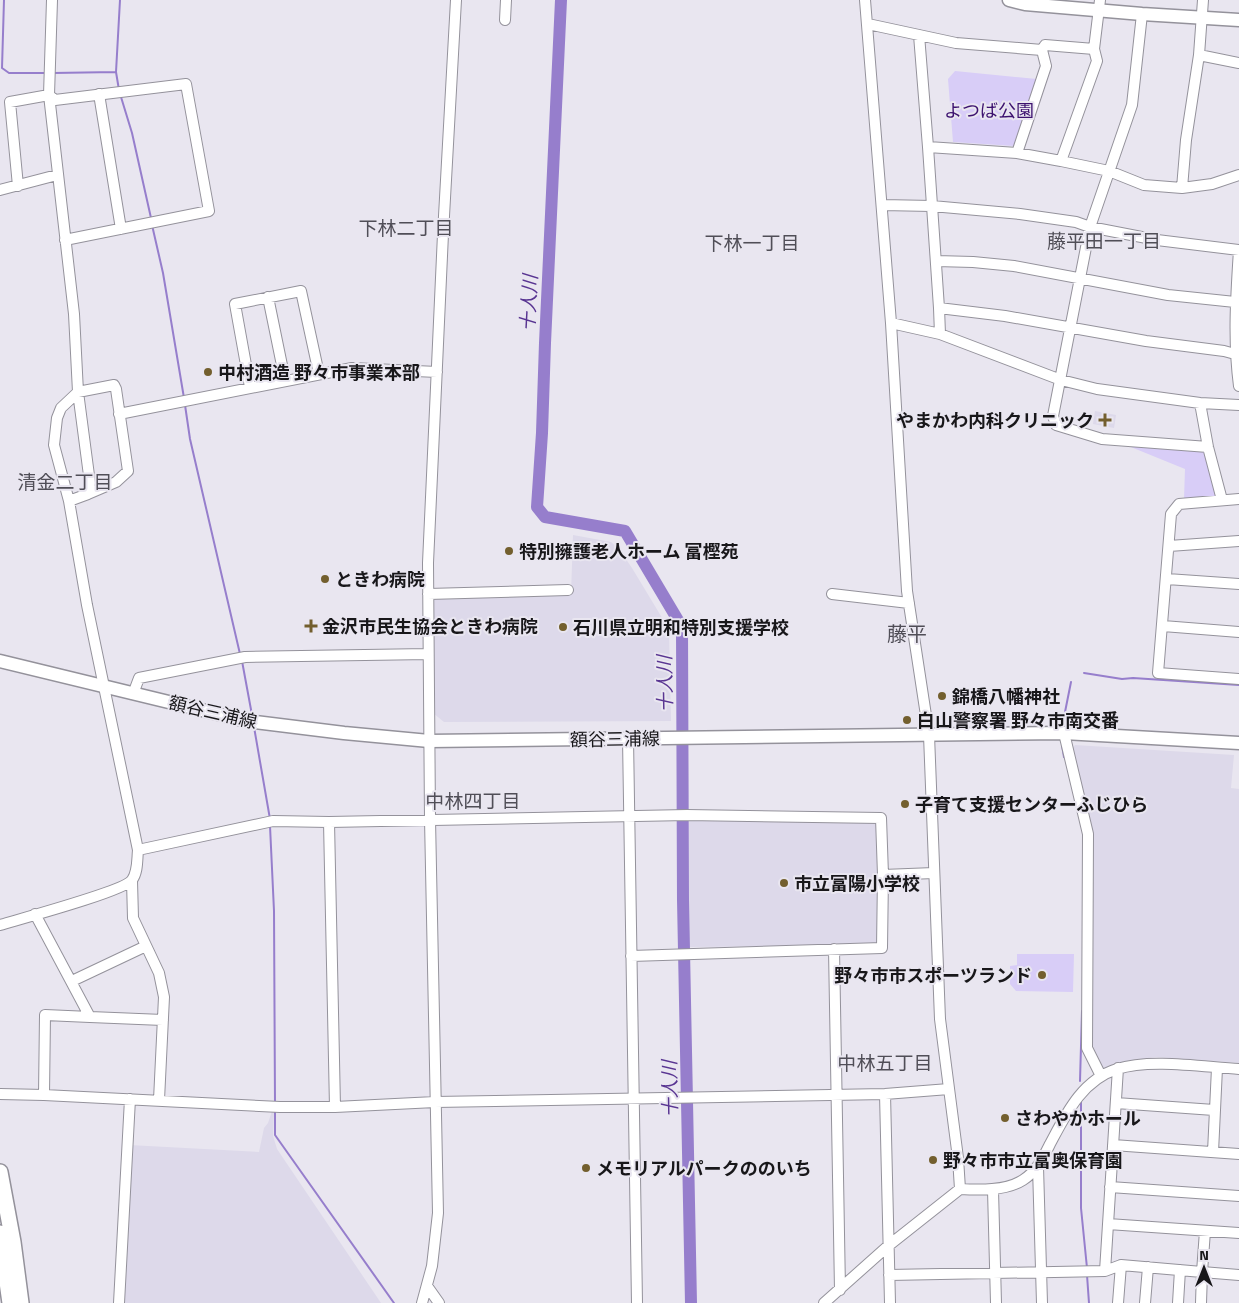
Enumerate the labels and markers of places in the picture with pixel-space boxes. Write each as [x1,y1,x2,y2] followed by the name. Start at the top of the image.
[218,359,420,386] place label: 中村酒造 野々市事業本部
[202,366,214,378] marker: 中村酒造 野々市事業本部
[896,407,1094,434] place label: やまかわ内科クリニック
[1098,413,1112,427] marker: やまかわ内科クリニック
[519,538,738,565] place label: 特別擁護老人ホーム 富樫苑
[503,545,515,557] marker: 特別擁護老人ホーム 富樫苑
[335,566,425,593] place label: ときわ病院
[319,573,331,585] marker: ときわ病院
[322,613,538,640] place label: 金沢市民生協会ときわ病院
[573,614,789,641] place label: 石川県立明和特別支援学校
[304,619,318,633] marker: 金沢市民生協会ときわ病院
[557,621,569,633] marker: 石川県立明和特別支援学校
[952,683,1060,710] place label: 錦橋八幡神社
[936,690,948,702] marker: 錦橋八幡神社
[917,707,1119,734] place label: 白山警察署 野々市南交番
[901,714,913,726] marker: 白山警察署 野々市南交番
[915,791,1148,818] place label: 子育て支援センターふじひら
[899,798,911,810] marker: 子育て支援センターふじひら
[794,870,920,897] place label: 市立富陽小学校
[778,877,790,889] marker: 市立富陽小学校
[834,962,1032,989] place label: 野々市市スポーツランド
[1036,969,1048,981] marker: 野々市市スポーツランド
[1015,1105,1141,1132] place label: さわやかホール
[999,1112,1011,1124] marker: さわやかホール
[943,1147,1123,1174] place label: 野々市市立富奥保育園
[927,1154,939,1166] marker: 野々市市立富奥保育園
[596,1155,812,1182] place label: メモリアルパークののいち
[580,1162,592,1174] marker: メモリアルパークののいち

